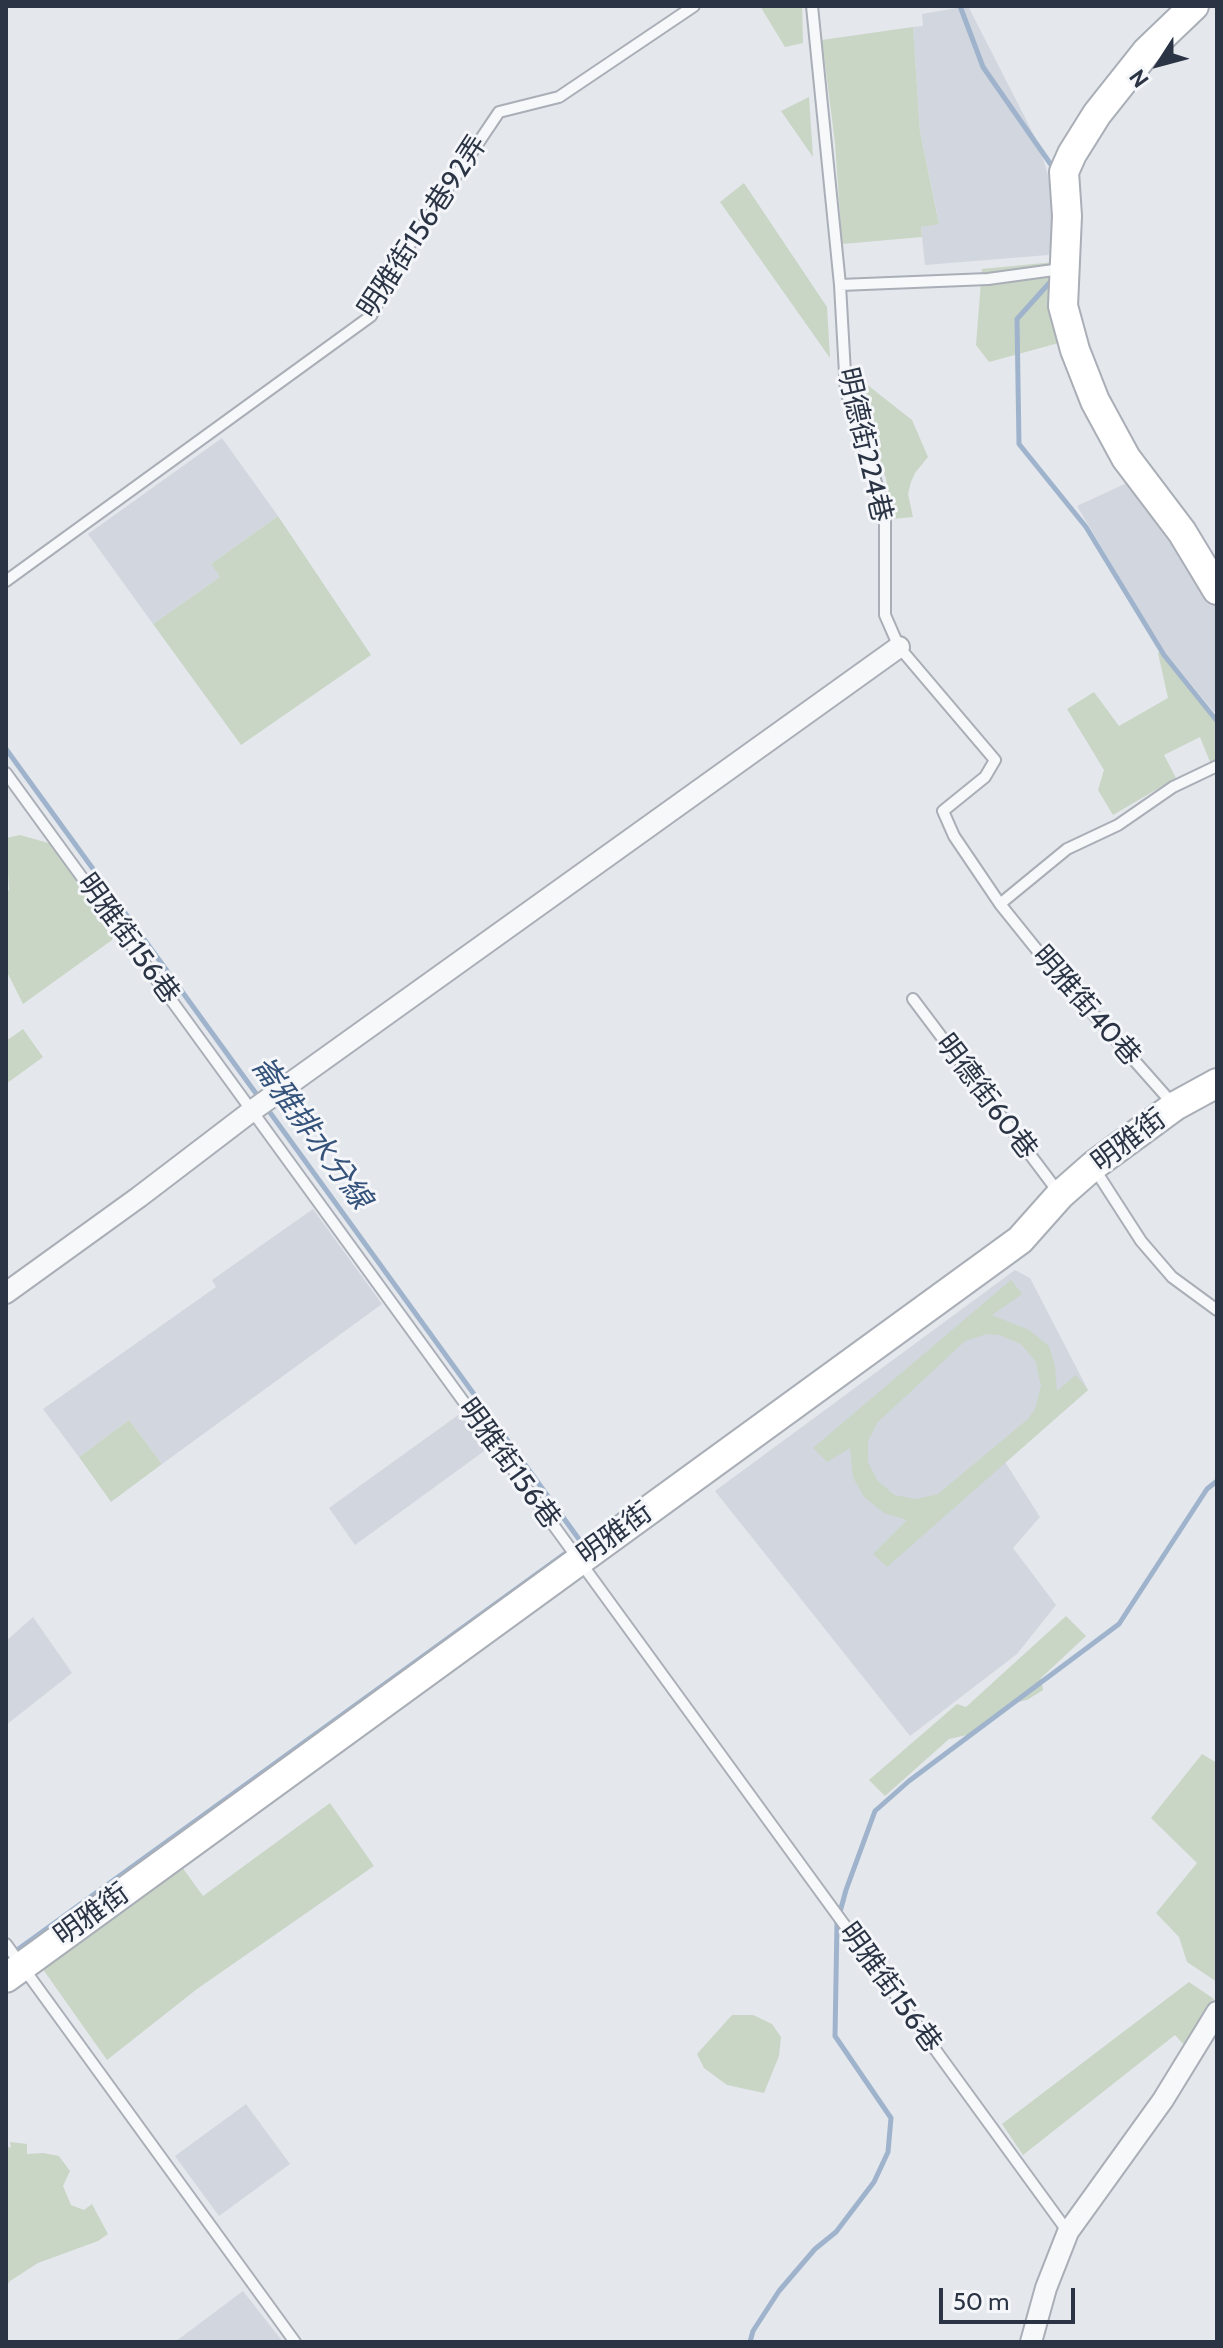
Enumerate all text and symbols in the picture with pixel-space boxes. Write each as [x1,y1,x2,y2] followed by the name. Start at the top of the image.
[1119,24,1199,104] north arrow
[1124,64,1155,93] text: N
[352,129,494,325] street label: 明雅街156巷92弄
[830,364,898,526] street label: 明德街224巷
[70,868,186,1010] street label: 明雅街156巷
[1025,939,1147,1073] street label: 明雅街40巷
[928,1028,1044,1166] street label: 明德街60巷
[244,1050,378,1216] water label: 崙雅排水分線
[1085,1102,1173,1180] street label: 明雅街
[451,1393,567,1535] street label: 明雅街156巷
[571,1496,659,1572] street label: 明雅街
[48,1877,136,1953] street label: 明雅街
[832,1917,948,2059] street label: 明雅街156巷
[943,2272,1079,2322] scale bar
[953,2287,1009,2316] text: 50 m

